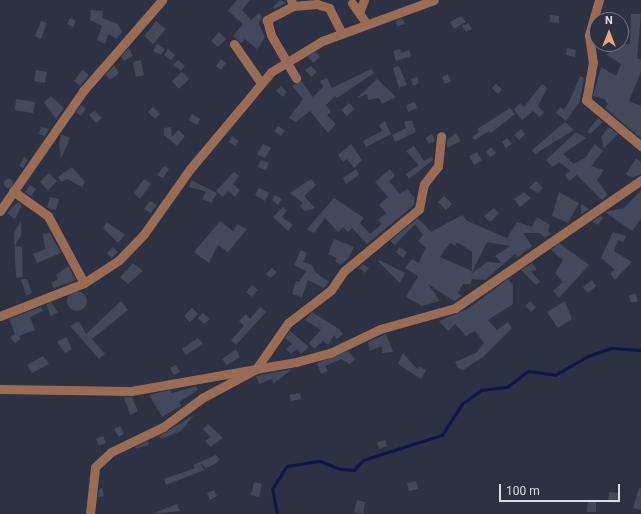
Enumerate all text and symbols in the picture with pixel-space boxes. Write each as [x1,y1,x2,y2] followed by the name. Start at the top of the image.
[589,12,629,52] north arrow
[605,14,613,27] text: N
[501,476,622,502] scale bar
[506,484,540,498] text: 100 m

